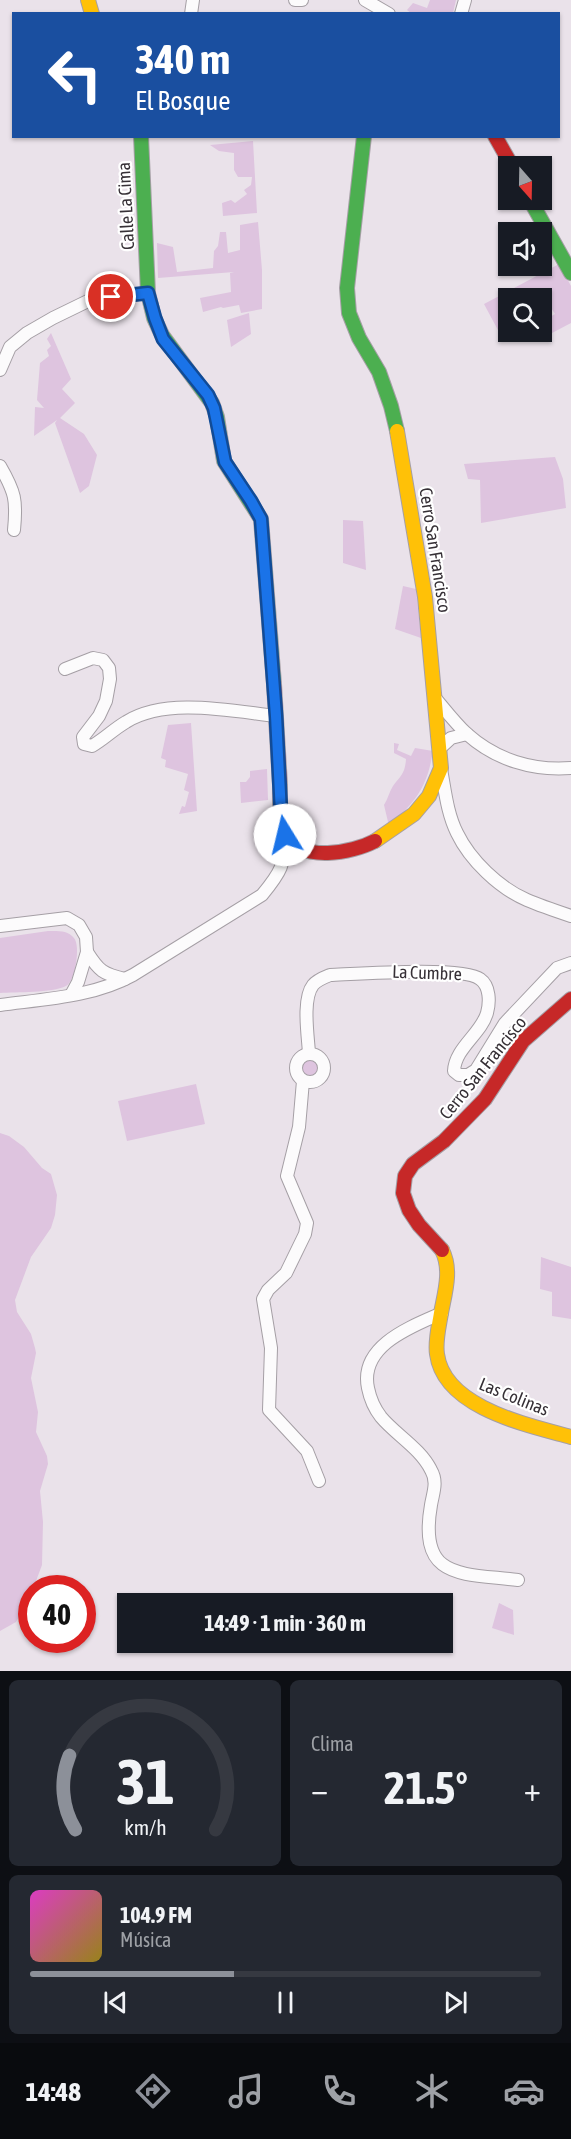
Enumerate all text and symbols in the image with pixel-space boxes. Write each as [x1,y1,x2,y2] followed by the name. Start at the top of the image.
[135,35,230,83] text: 340 m
[36,36,114,114] icon: left
[135,85,230,116] text: El Bosque
[498,156,552,210] north arrow
[498,156,552,342] map controls
[113,162,138,250] street label: Calle La Cima
[498,222,552,276] button: sound
[85,271,136,322] pin
[94,280,127,313] icon: arrive
[498,288,552,342] button: search
[415,486,456,614] street label: Cerro San Francisco
[253,803,317,867] position arrow
[392,961,462,984] street label: La Cumbre
[435,1012,530,1123] street label: Cerro San Francisco
[476,1373,552,1420] street label: Las Colinas
[18,1575,96,1653] speed limit sign: 40
[204,1610,366,1636] text: 14:49 · 1 min · 360 m
[311,1732,354,1755] text: Clima
[116,1746,174,1817] text: 31
[384,1762,468,1814] text: 21.5°
[311,1770,328,1808] text: −
[524,1770,541,1808] text: +
[124,1815,166,1840] text: km/h
[120,1902,192,1928] text: 104.9 FM
[120,1928,171,1951] text: Música
[99,1986,132,2019] icon: previous
[269,1986,302,2019] icon: pause
[439,1986,472,2019] icon: next
[132,2070,174,2112] icon: directions
[225,2070,267,2112] icon: music
[318,2070,360,2112] icon: phone
[411,2070,453,2112] icon: climate
[503,2070,545,2112] icon: car
[25,2076,81,2107] text: 14:48

